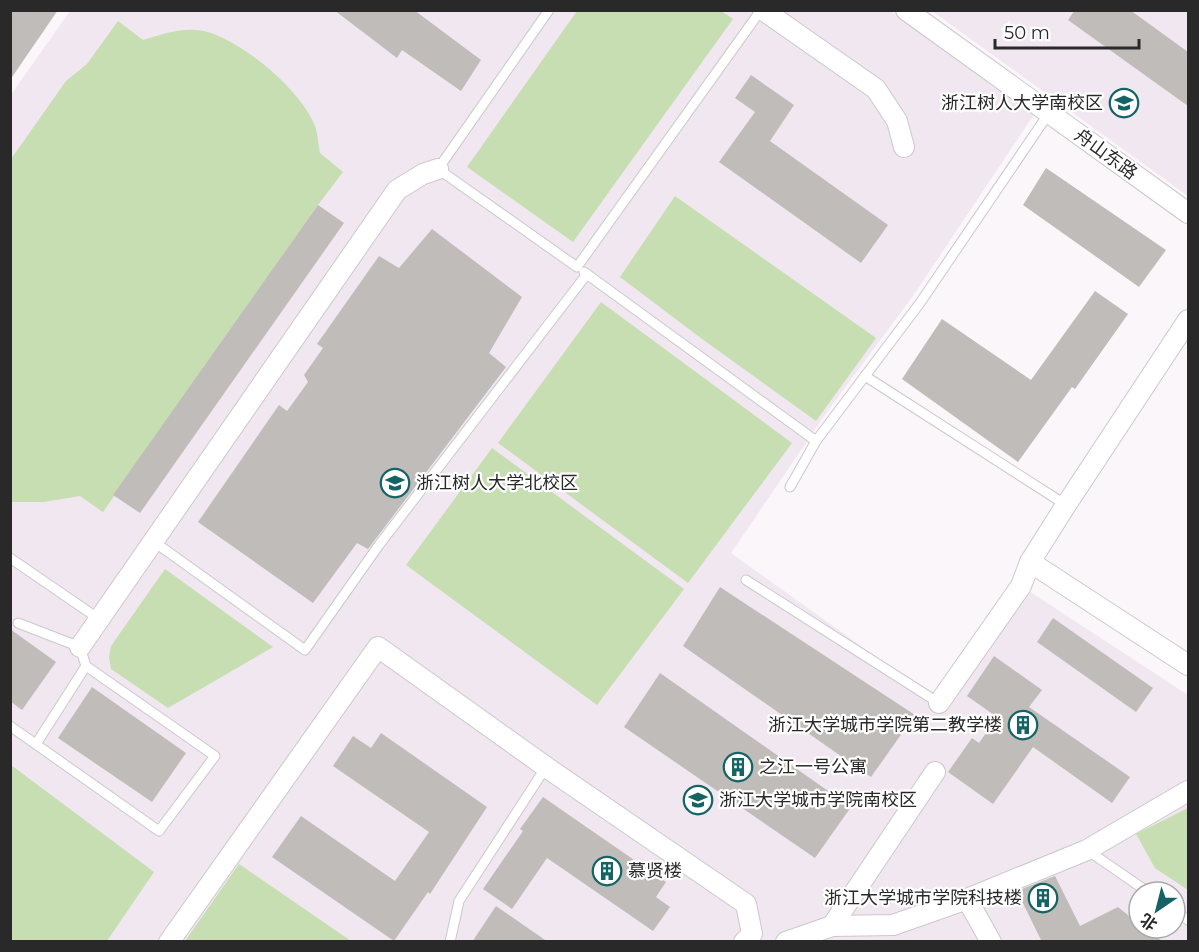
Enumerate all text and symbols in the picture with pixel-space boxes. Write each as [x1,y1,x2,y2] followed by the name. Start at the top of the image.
[995,12,1139,50] scale bar
[1004,22,1050,44] text: 50 m
[1108,87,1140,119] school or university icon: 浙江树人大学南校区
[941,92,1103,114] place label: 浙江树人大学南校区
[1070,124,1142,184] street label: 舟山东路
[379,467,411,499] school or university icon: 浙江树人大学北校区
[416,472,578,494] place label: 浙江树人大学北校区
[1007,709,1039,741] building icon: 浙江大学城市学院第二教学楼
[768,714,1002,736] place label: 浙江大学城市学院第二教学楼
[722,751,754,783] building icon: 之江一号公寓
[759,756,867,778] place label: 之江一号公寓
[682,784,714,816] school or university icon: 浙江大学城市学院南校区
[719,789,917,811] place label: 浙江大学城市学院南校区
[591,855,623,887] building icon: 慕贤楼
[628,860,682,882] place label: 慕贤楼
[1127,880,1187,940] north arrow
[1027,882,1059,914] building icon: 浙江大学城市学院科技楼
[824,887,1022,909] place label: 浙江大学城市学院科技楼
[1137,910,1161,934] text: 北

